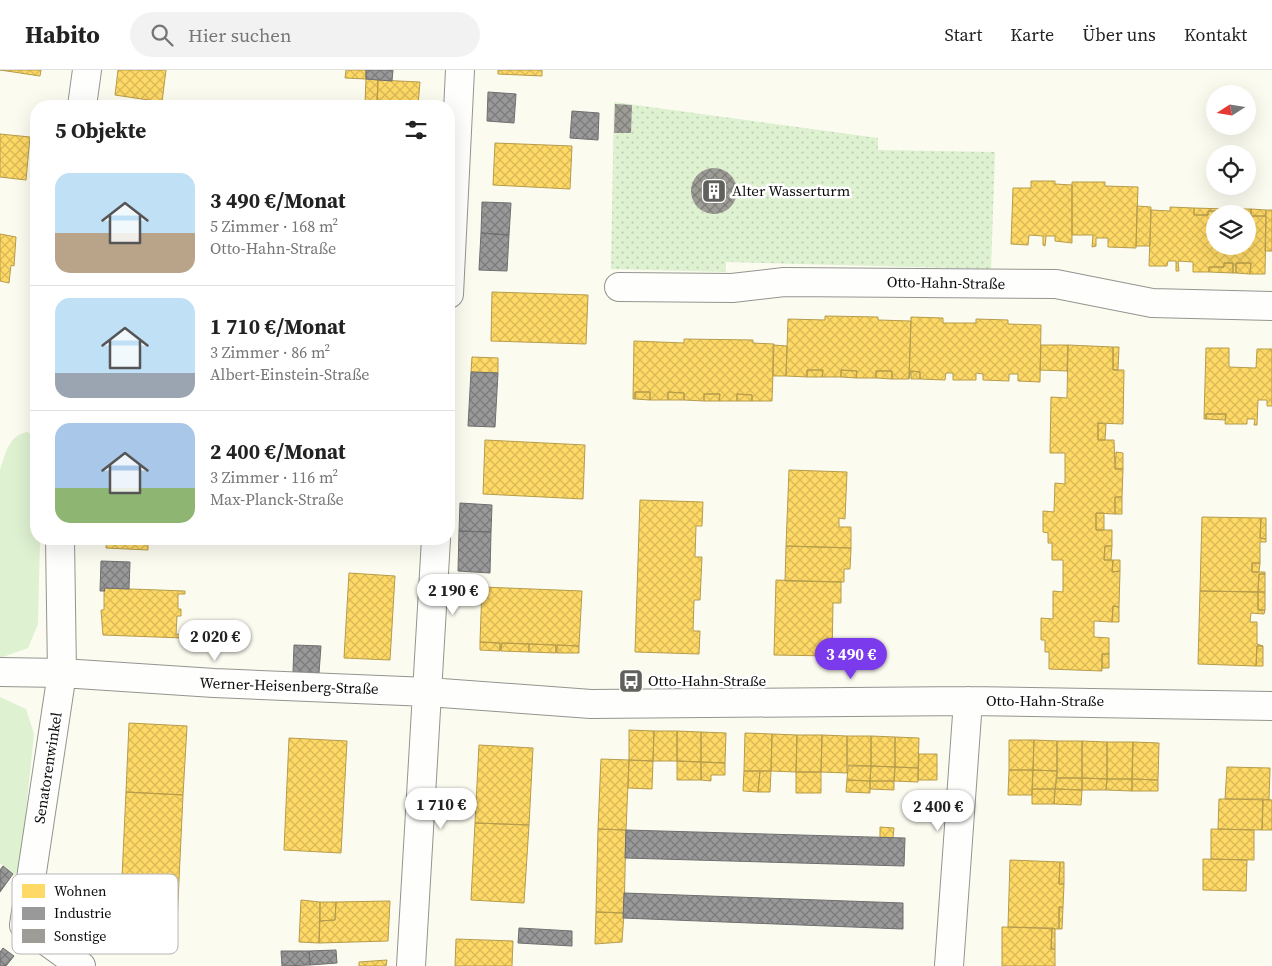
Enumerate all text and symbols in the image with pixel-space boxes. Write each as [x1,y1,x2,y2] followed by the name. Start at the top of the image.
[130,12,480,57] search box
[25,18,100,51] text: Habito
[148,21,176,49] icon: search
[188,22,292,48] text: Hier suchen
[945,22,982,47] text: Start
[1010,22,1054,47] text: Karte
[1082,22,1156,47] text: Über uns
[1184,22,1247,47] text: Kontakt
[1206,85,1256,135] north arrow
[1206,85,1256,255] map controls
[55,116,146,145] text: 5 Objekte
[402,116,430,144] icon: filters
[1206,145,1256,195] button: locate
[701,178,727,204] building icon: Alter Wasserturm
[732,180,851,201] place label: Alter Wasserturm
[210,186,346,215] text: 3 490 €/Monat
[95,193,155,253] icon: home
[1206,205,1256,255] button: layers
[210,215,338,237] text: 5 Zimmer · 168 m²
[210,237,336,259] text: Otto-Hahn-Straße
[887,271,1006,294] street label: Otto-Hahn-Straße
[210,312,346,341] text: 1 710 €/Monat
[95,318,155,378] icon: home
[210,341,330,363] text: 3 Zimmer · 86 m²
[210,363,370,385] text: Albert-Einstein-Straße
[210,437,346,466] text: 2 400 €/Monat
[95,443,155,503] icon: home
[210,466,338,488] text: 3 Zimmer · 116 m²
[210,488,344,510] text: Max-Planck-Straße
[407,574,499,616] pin: 2 190 €
[428,579,478,601] text: 2 190 €
[169,620,261,662] pin: 2 020 €
[190,625,240,647] text: 2 020 €
[805,638,897,680] pin: 3 490 €
[826,643,876,665] text: 3 490 €
[618,668,644,694] bus stop icon: Otto-Hahn-Straße
[648,670,767,691] place label: Otto-Hahn-Straße
[199,672,379,699] street label: Werner-Heisenberg-Straße
[986,690,1104,711] street label: Otto-Hahn-Straße
[28,710,67,825] street label: Senatorenwinkel
[395,788,487,830] pin: 1 710 €
[892,790,984,832] pin: 2 400 €
[416,793,466,815] text: 1 710 €
[913,795,963,817] text: 2 400 €
[12,874,178,954] legend
[54,881,107,901] text: Wohnen
[54,903,112,923] text: Industrie
[54,926,106,946] text: Sonstige

